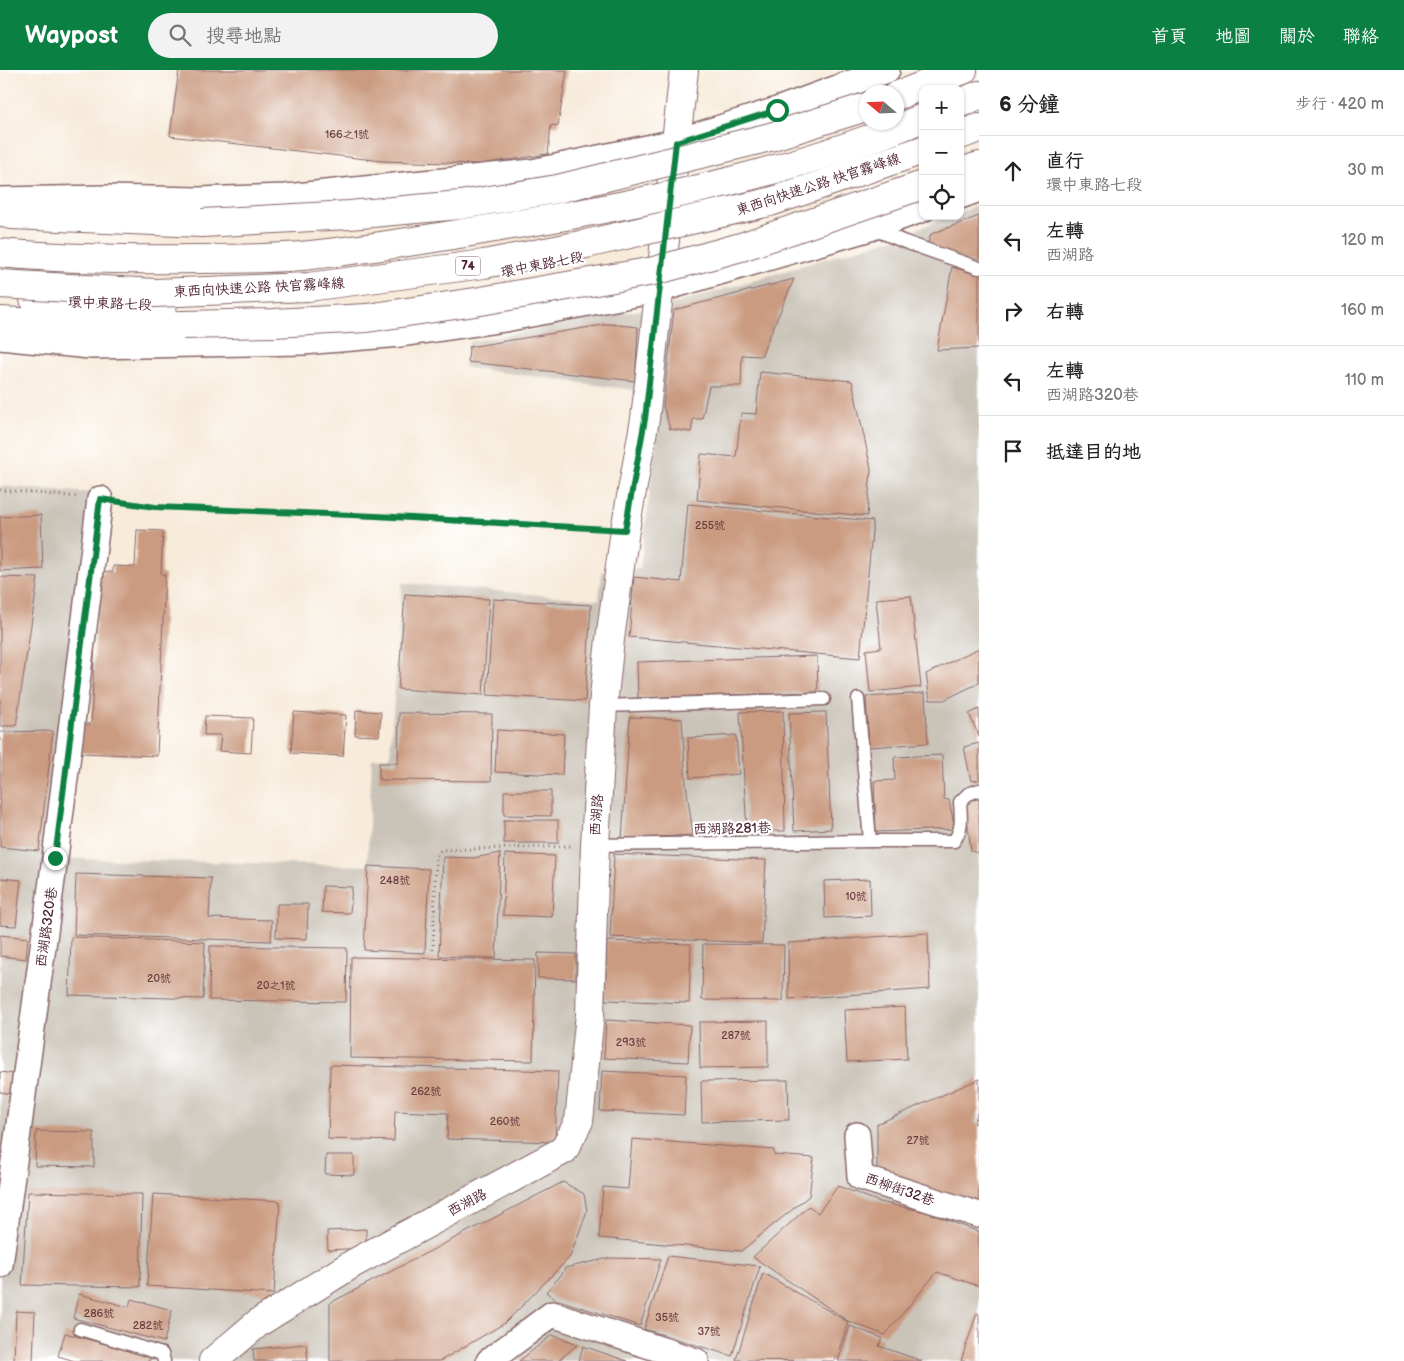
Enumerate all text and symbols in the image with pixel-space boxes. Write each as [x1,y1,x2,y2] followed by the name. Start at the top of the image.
[148,13,498,58] search box
[25,21,118,50] text: Waypost
[166,21,194,49] icon: search
[206,25,282,48] text: 搜尋地點
[1151,26,1187,47] text: 首頁
[1215,26,1251,47] text: 地圖
[1279,26,1315,47] text: 關於
[1343,26,1379,47] text: 聯絡
[859,85,904,130] north arrow
[919,85,964,220] map controls
[919,85,964,130] button: +
[999,92,1059,117] text: 6 分鐘
[1295,95,1384,114] text: 步行 · 420 m
[766,99,789,122] route start
[325,128,369,141] house number: 166之1號
[919,130,964,175] button: −
[734,150,902,219] street label: 東西向快速公路 快官霧峰線
[1046,150,1084,173] text: 直行
[999,157,1027,185] icon: ahead
[1347,161,1384,180] text: 30 m
[919,175,964,220] button: locate
[1046,176,1142,195] text: 環中東路七段
[1046,220,1084,243] text: 左轉
[999,227,1027,255] icon: left
[1341,231,1384,250] text: 120 m
[1046,246,1094,265] text: 西湖路
[499,248,585,281] street label: 環中東路七段
[456,257,480,276] road number: 74
[173,275,345,300] street label: 東西向快速公路 快官霧峰線
[68,294,152,313] street label: 環中東路七段
[999,297,1027,325] icon: right
[1046,301,1084,324] text: 右轉
[1341,301,1384,320] text: 160 m
[1046,360,1084,383] text: 左轉
[999,367,1027,395] icon: left
[1345,371,1384,390] text: 110 m
[1046,386,1139,405] text: 西湖路320巷
[999,437,1027,465] icon: arrive
[1046,441,1141,464] text: 抵達目的地
[695,519,725,532] house number: 255號
[587,793,606,837] street label: 西湖路
[693,819,772,838] street label: 西湖路281巷
[44,847,67,870] route end
[380,874,410,887] house number: 248號
[32,885,61,968] street label: 西湖路320巷
[845,890,867,903] house number: 10號
[147,972,171,985] house number: 20號
[256,979,296,992] house number: 20之1號
[721,1029,751,1042] house number: 287號
[616,1036,646,1049] house number: 293號
[411,1085,441,1098] house number: 262號
[490,1115,520,1128] house number: 260號
[907,1134,929,1147] house number: 27號
[863,1170,938,1210] street label: 西柳街32巷
[445,1185,490,1220] street label: 西湖路
[84,1307,114,1320] house number: 286號
[655,1311,679,1324] house number: 35號
[133,1319,163,1332] house number: 282號
[697,1325,721,1338] house number: 37號

